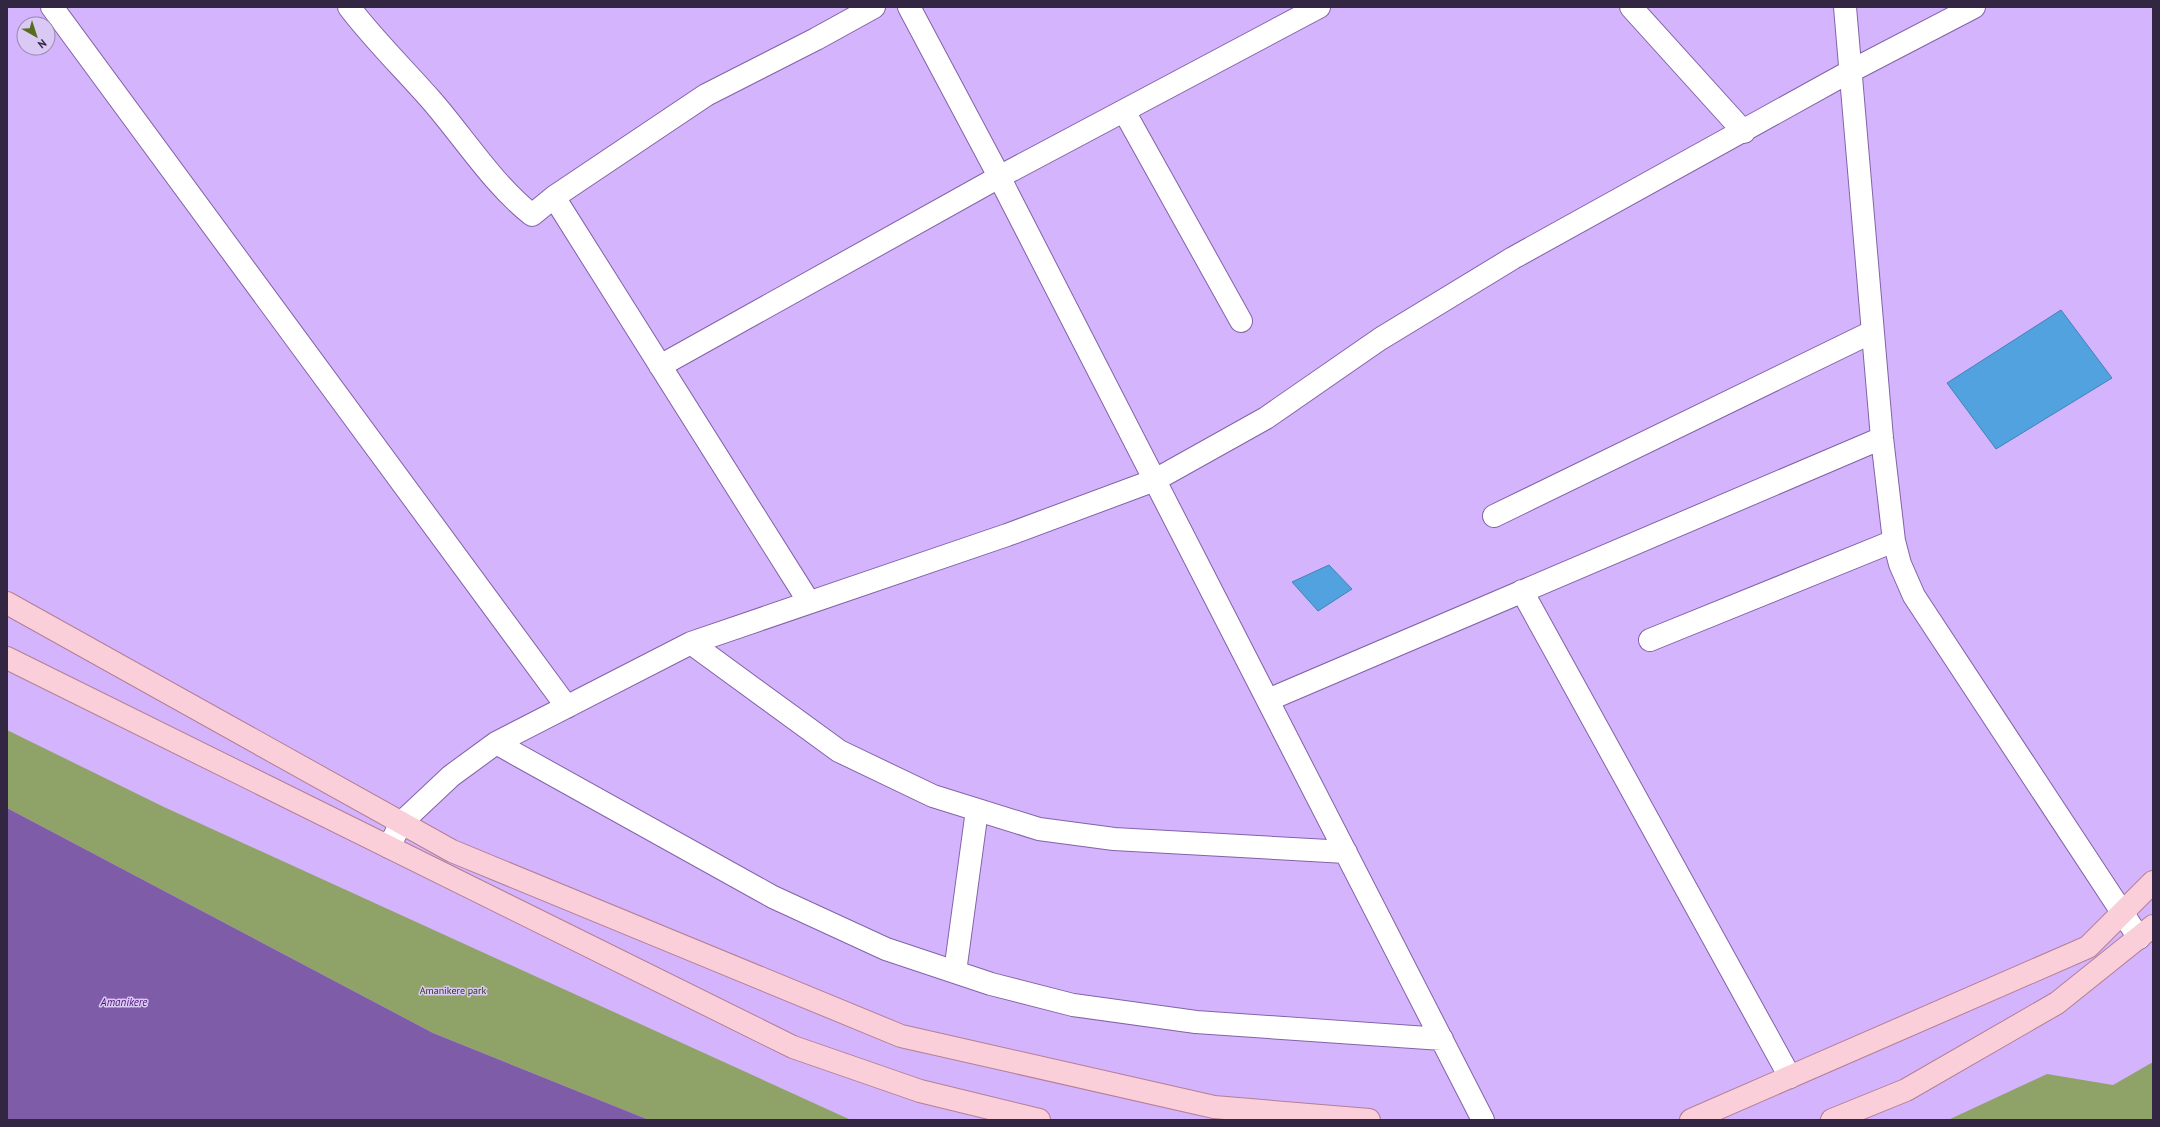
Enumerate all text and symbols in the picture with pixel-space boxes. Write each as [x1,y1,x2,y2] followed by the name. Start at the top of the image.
[16,16,56,56] north arrow
[35,36,50,51] text: N
[420,984,486,997] park label: Amanikere park
[100,995,147,1009] water label: Amanikere

